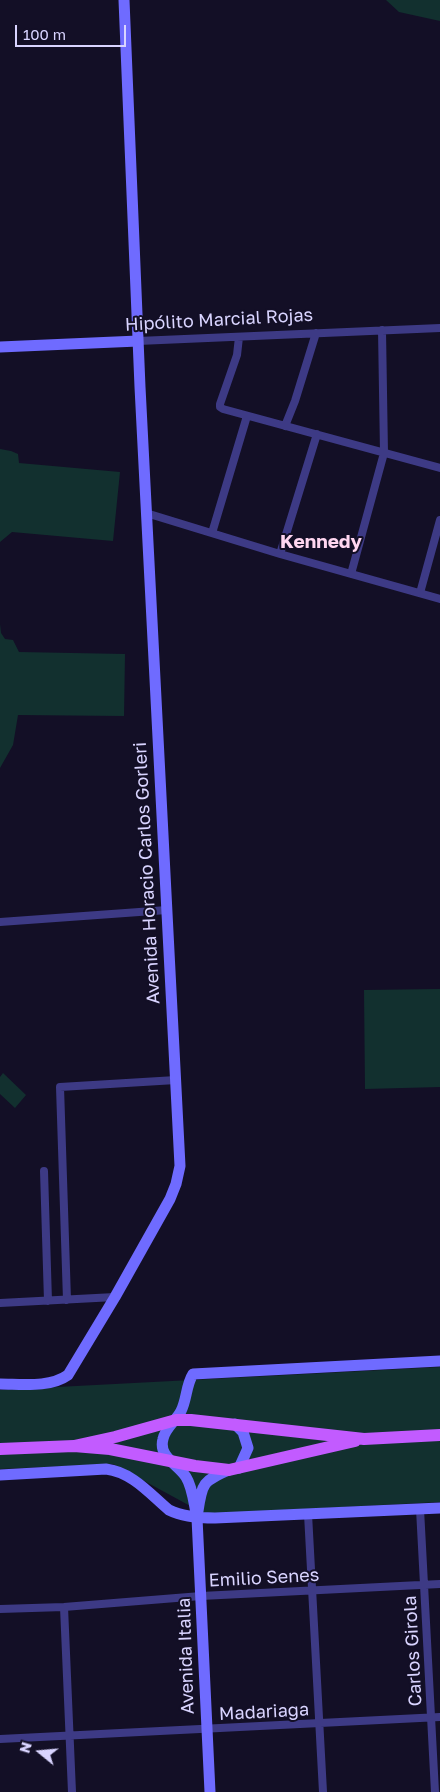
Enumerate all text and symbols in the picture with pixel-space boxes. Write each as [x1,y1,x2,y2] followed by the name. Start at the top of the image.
[18,15,129,47] scale bar
[23,25,66,43] text: 100 m
[124,304,314,336] street label: Hipólito Marcial Rojas
[280,531,362,553] district label: Kennedy
[129,741,165,1005] street label: Avenida Horacio Carlos Gorleri
[208,1564,320,1592] street label: Emilio Senes
[399,1595,427,1707] street label: Carlos Girola
[173,1597,199,1715] street label: Avenida Italia
[218,1699,310,1725] street label: Madariaga
[15,1727,65,1777] north arrow
[15,1740,35,1755] text: N

